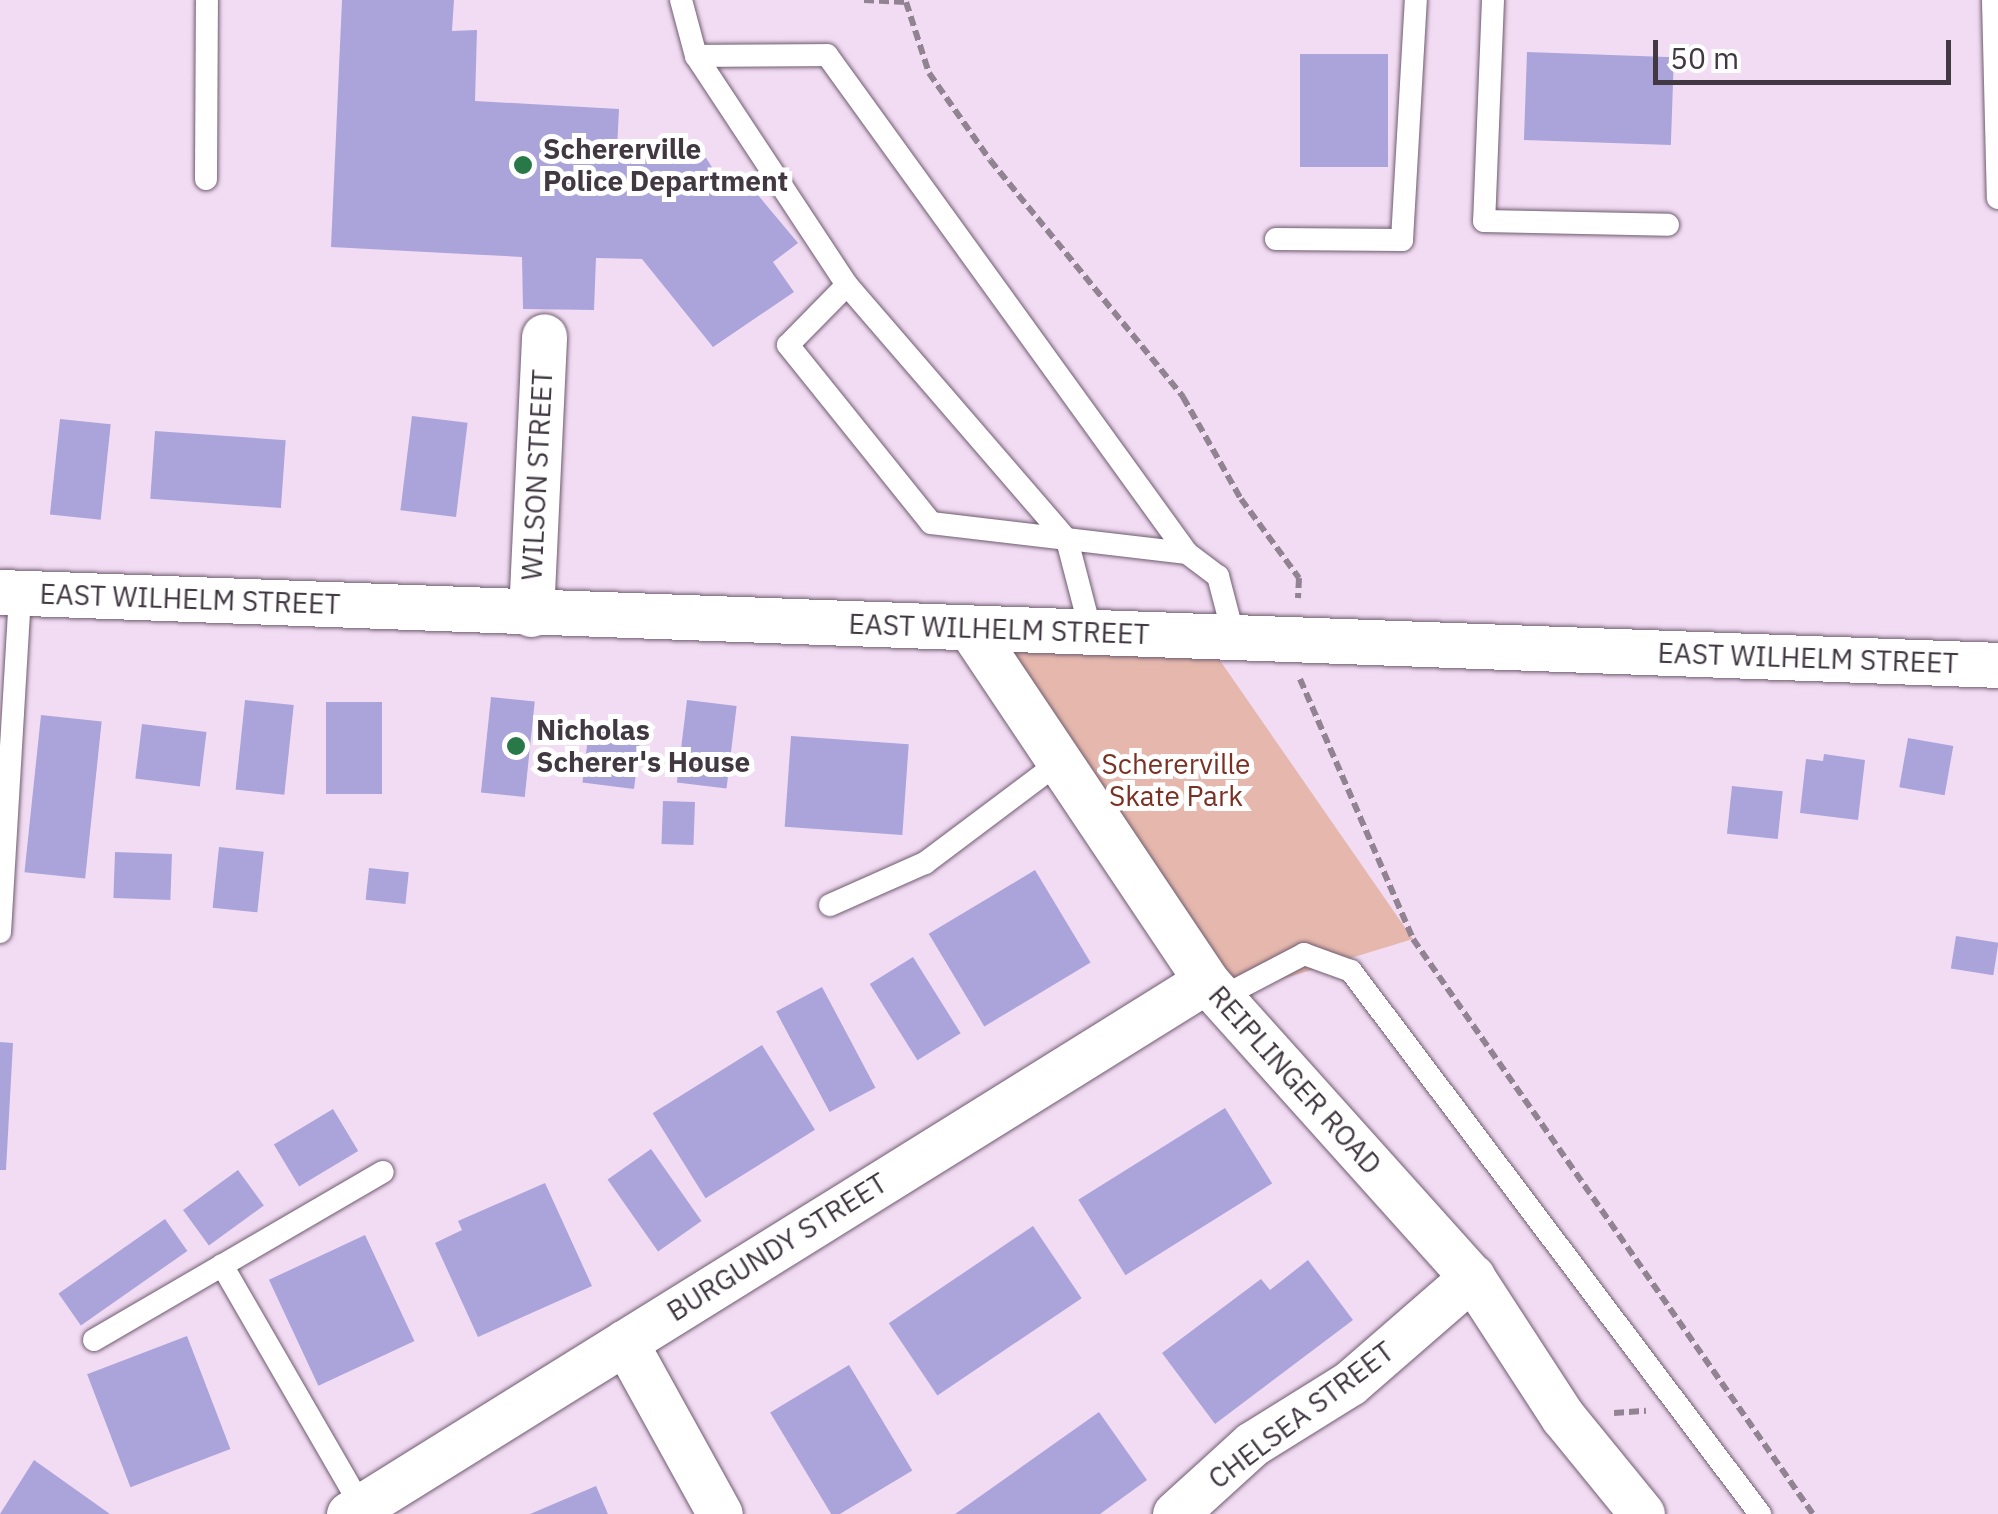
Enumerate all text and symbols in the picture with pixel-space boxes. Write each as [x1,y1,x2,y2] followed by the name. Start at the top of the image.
[1658,20,1956,82] scale bar
[1670,38,1739,77] text: 50 m
[543,132,788,198] place label: Schererville Police Department
[512,154,534,176] marker: Schererville Police Department
[515,369,559,581] street label: WILSON STREET
[39,577,341,621] street label: EAST WILHELM STREET
[848,607,1150,651] street label: EAST WILHELM STREET
[1657,636,1959,680] street label: EAST WILHELM STREET
[536,713,750,779] place label: Nicholas Scherer's House
[505,735,527,757] marker: Nicholas Scherer's House
[1102,747,1250,813] park label: Schererville Skate Park
[1202,979,1388,1181] street label: REIPLINGER ROAD
[661,1166,893,1328] street label: BURGUNDY STREET
[1202,1334,1400,1496] street label: CHELSEA STREET

